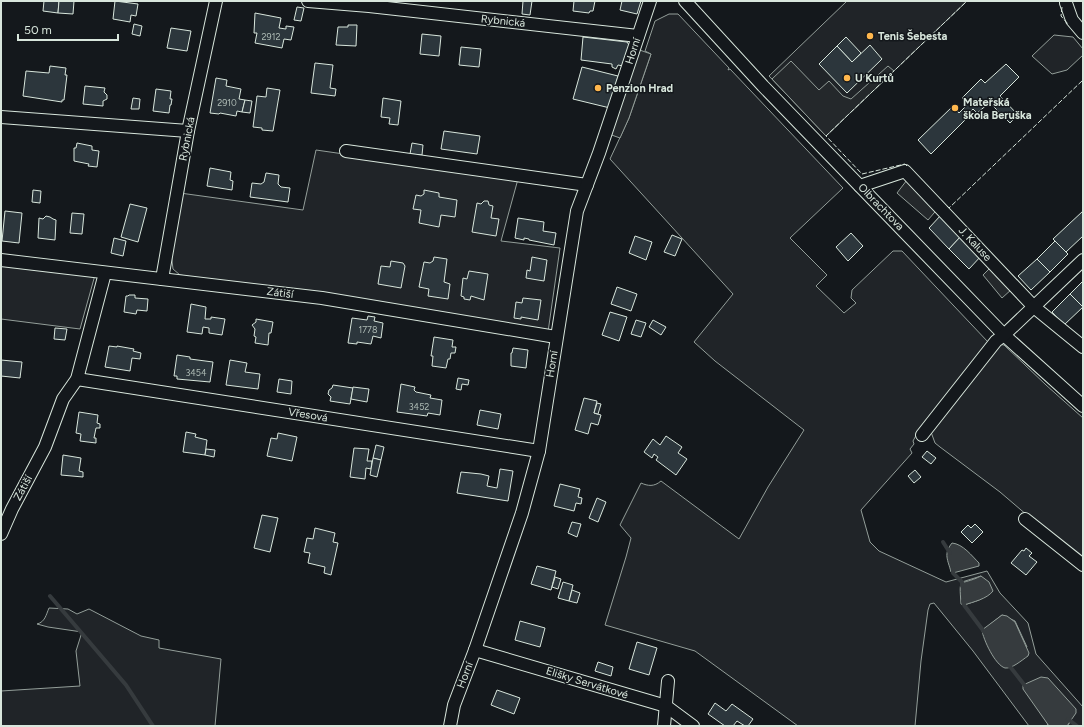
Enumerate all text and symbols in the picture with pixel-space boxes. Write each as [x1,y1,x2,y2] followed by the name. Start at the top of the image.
[480,12,526,30] street label: Rybnická
[18,16,118,42] scale bar
[24,23,52,37] text: 50 m
[878,29,948,43] place label: Tenis Šebesta
[262,31,280,42] house number: 2912
[865,31,875,41] marker: Tenis Šebesta
[623,36,643,66] street label: Horní
[855,72,894,85] place label: U Kurtů
[842,73,852,83] marker: U Kurtů
[606,82,673,95] place label: Penzion Hrad
[593,83,603,93] marker: Penzion Hrad
[963,96,1032,122] place label: Mateřská škola Beruška
[217,97,237,108] house number: 2910
[950,103,960,113] marker: Mateřská škola Beruška
[176,116,198,162] street label: Rybnická
[855,181,907,233] street label: Olbrachtova
[956,224,994,264] street label: J. Kaluse
[266,285,295,301] street label: Zátiší
[359,324,378,335] house number: 1778
[543,349,561,378] street label: Horní
[185,367,207,378] house number: 3454
[409,401,429,412] house number: 3452
[287,405,329,425] street label: Vřesová
[11,473,35,503] street label: Zátiší
[454,660,476,690] street label: Horní
[544,664,630,702] street label: Elišky Servátkové

